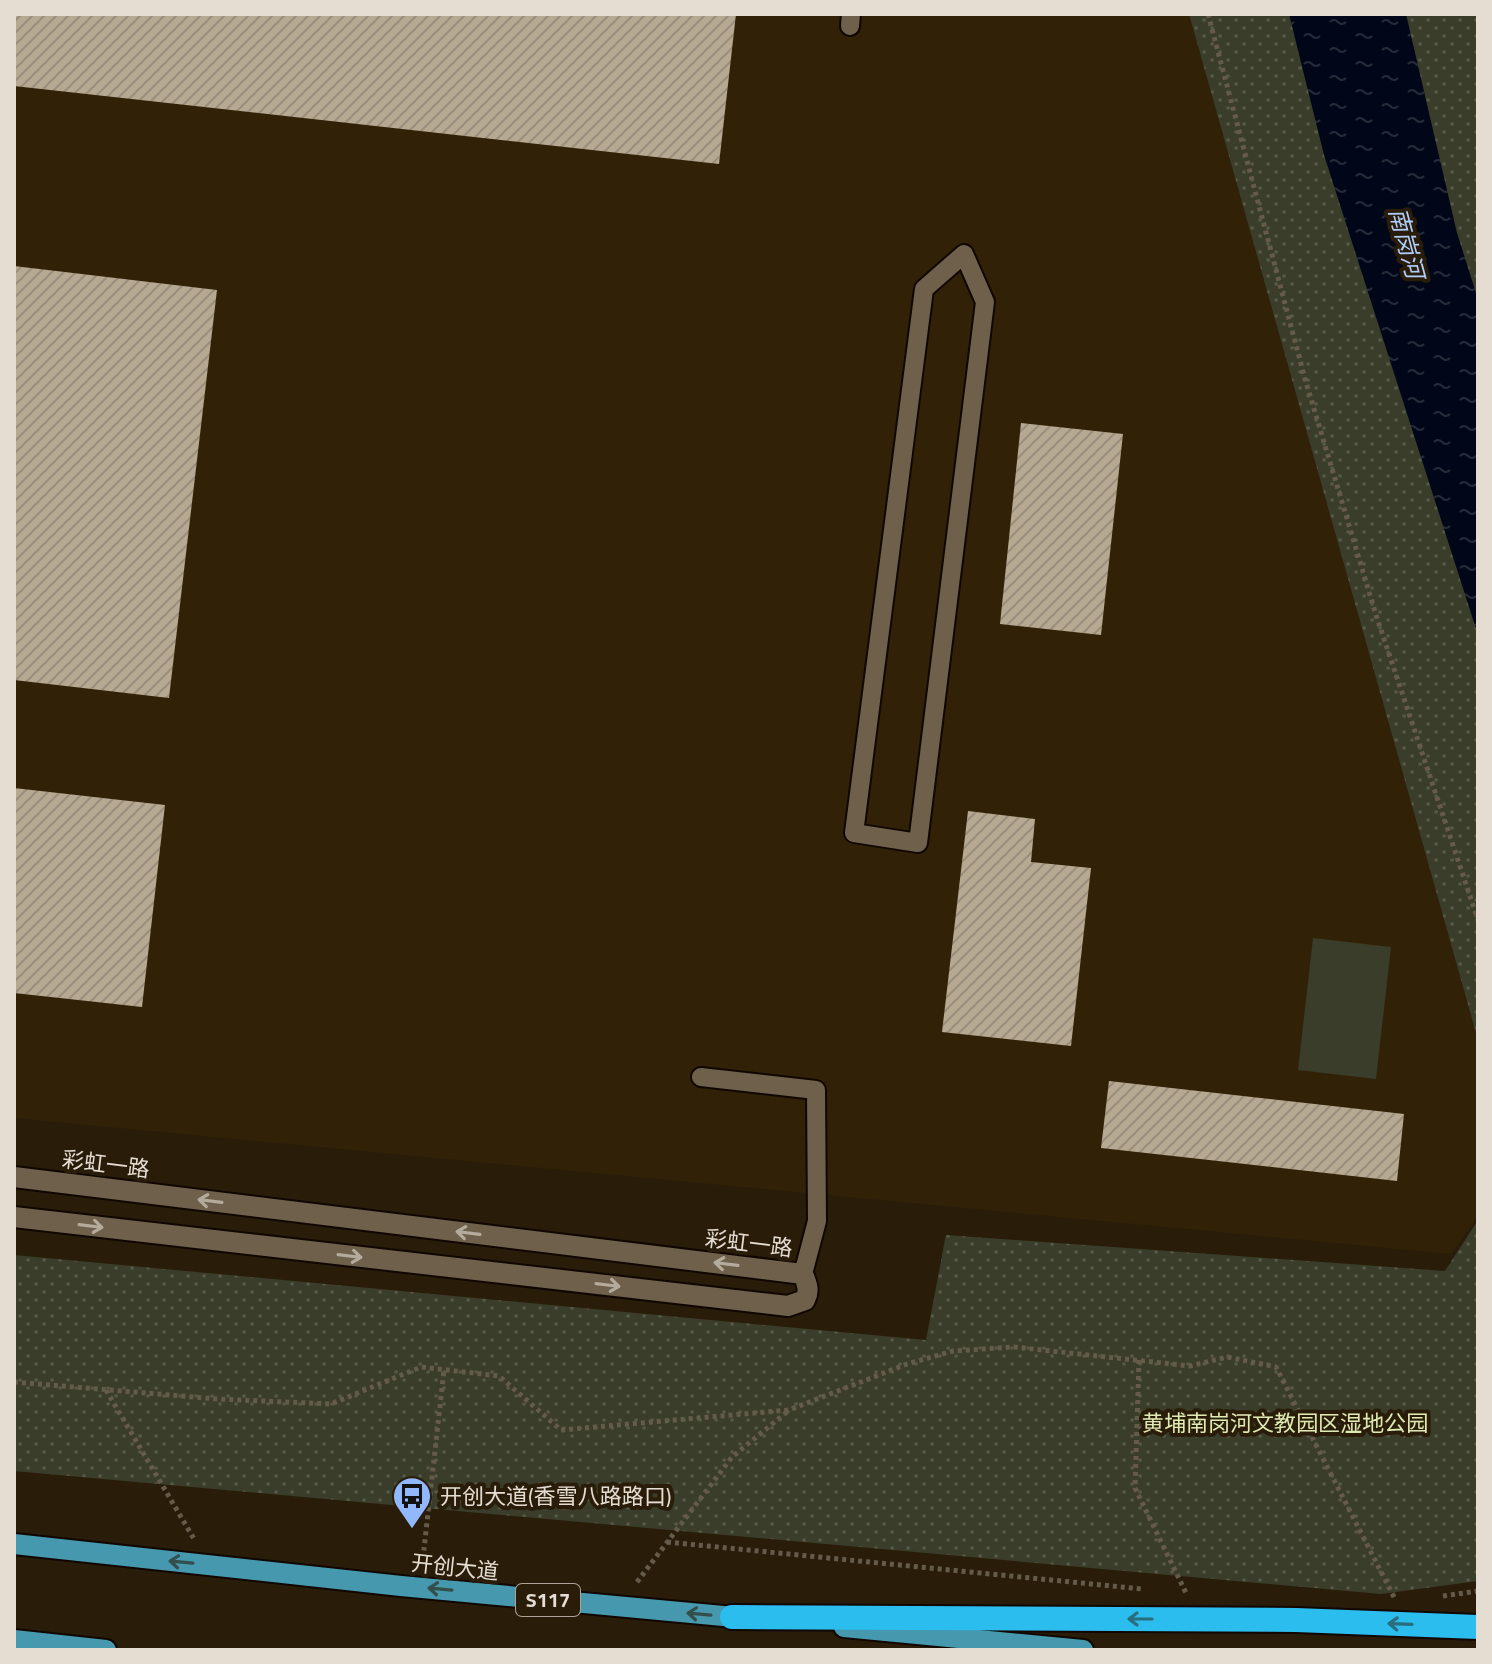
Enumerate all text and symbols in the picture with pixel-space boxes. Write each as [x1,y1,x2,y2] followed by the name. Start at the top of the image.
[1380,203,1435,286] water label: 南岗河
[60,1142,152,1186] street label: 彩虹一路
[198,1193,223,1208] one-way arrow
[78,1219,104,1234] one-way arrow
[703,1221,795,1265] street label: 彩虹一路
[455,1225,482,1240] one-way arrow
[336,1248,363,1263] one-way arrow
[713,1257,740,1272] one-way arrow
[594,1278,621,1293] one-way arrow
[1142,1406,1428,1440] park label: 黄埔南岗河文教园区湿地公园
[391,1475,433,1530] bus stop icon: 开创大道(香雪八路路口)
[440,1479,672,1513] place label: 开创大道(香雪八路路口)
[409,1545,501,1589] street label: 开创大道
[168,1554,195,1569] one-way arrow
[427,1582,454,1597] one-way arrow
[516,1584,580,1616] road number: S117
[686,1606,713,1621] one-way arrow
[1127,1611,1154,1627] one-way arrow
[1387,1616,1414,1631] one-way arrow

